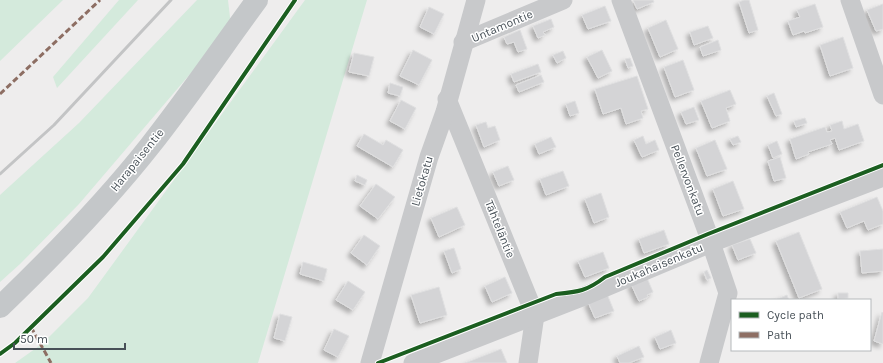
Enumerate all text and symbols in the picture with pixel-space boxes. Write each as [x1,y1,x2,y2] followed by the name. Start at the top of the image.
[469,7,535,45] street label: Untamontie
[107,126,167,194] street label: Harapaisentie
[668,142,708,218] street label: Pellervonkatu
[408,154,436,208] street label: Lietokatu
[482,198,518,260] street label: Tähteläntie
[613,240,705,290] street label: Joukahaisenkatu
[731,299,871,351] legend
[767,308,824,322] text: Cycle path
[14,325,125,351] scale bar
[767,328,792,342] text: Path
[20,332,48,346] text: 50 m

